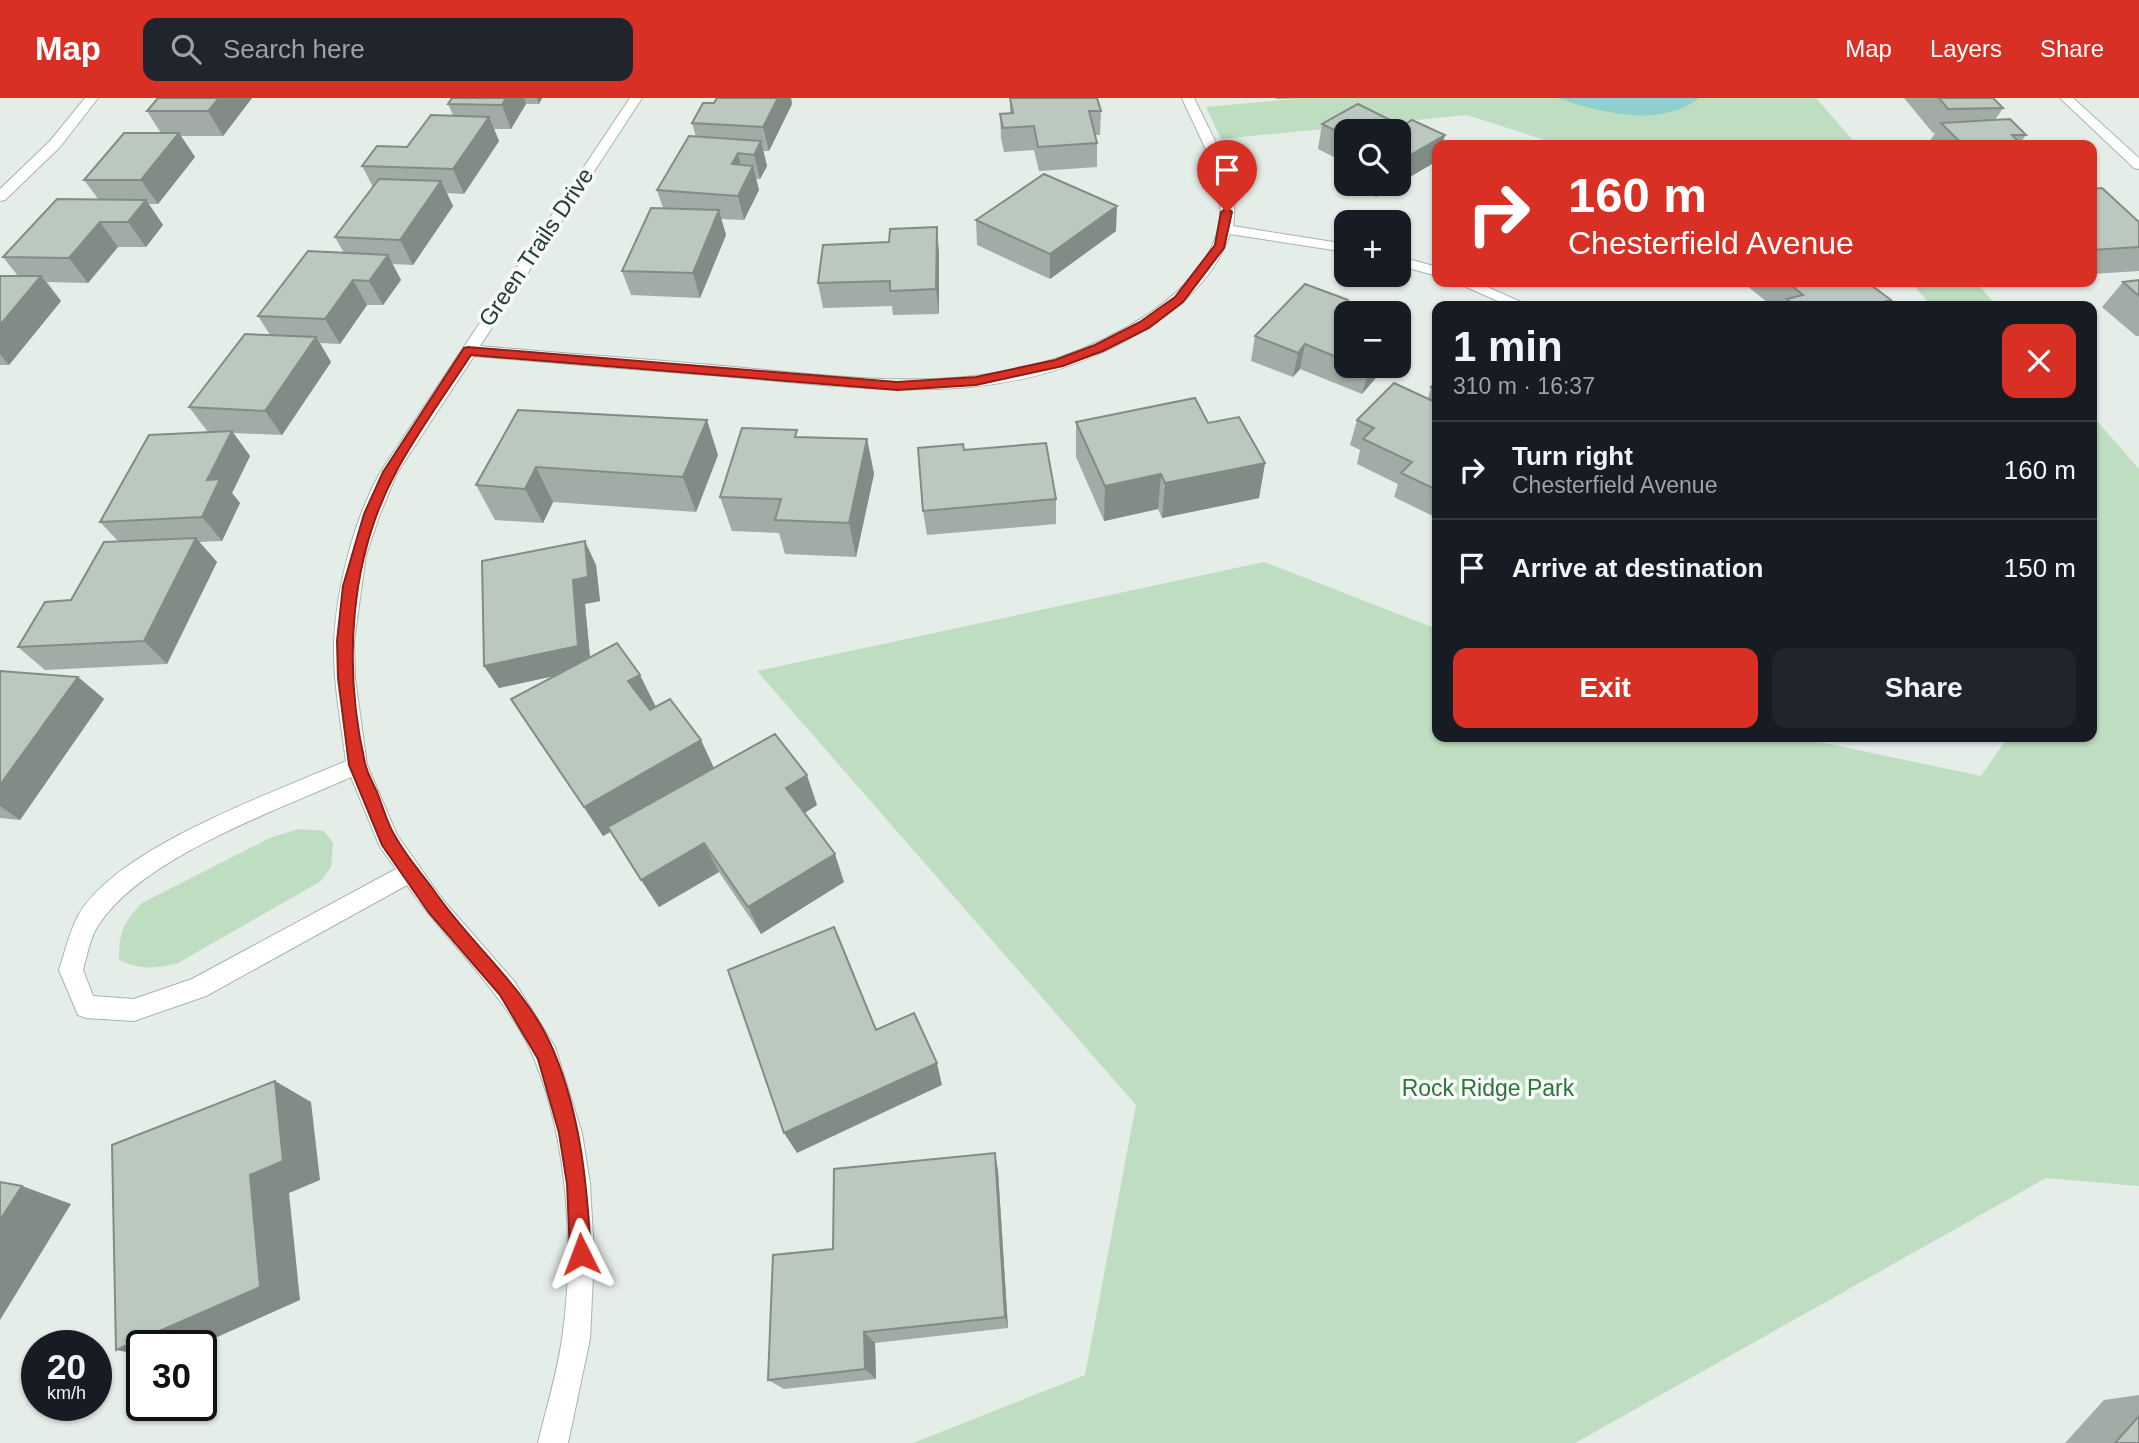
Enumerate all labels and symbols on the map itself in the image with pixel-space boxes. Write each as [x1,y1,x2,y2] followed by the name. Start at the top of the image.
[1197,140,1257,212] pin
[473,163,599,331] street label: Green Trails Drive
[1402,1075,1575,1101] park label: Rock Ridge Park
[544,1217,618,1291] position arrow
[126,1330,217,1421] speed limit sign: 30

